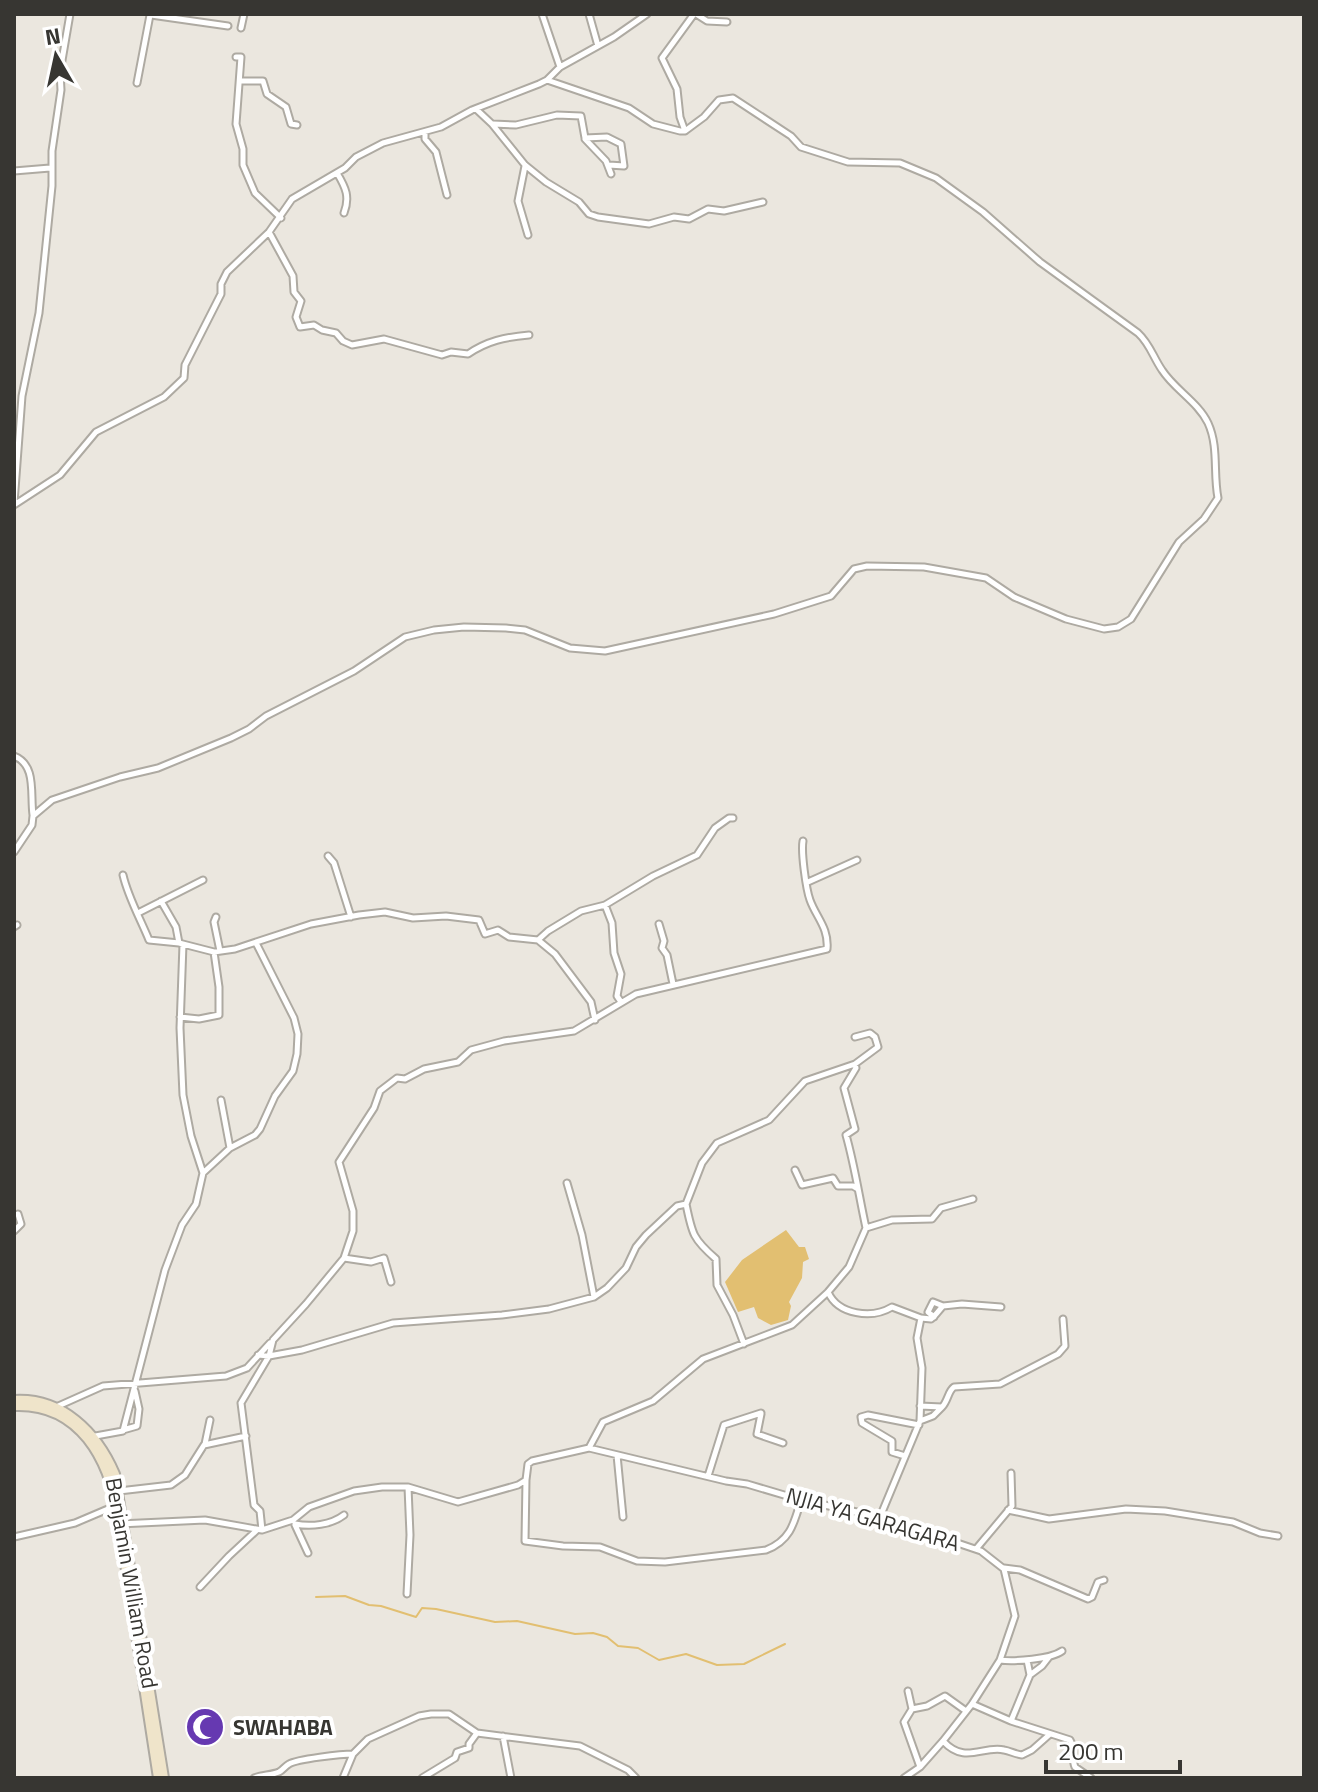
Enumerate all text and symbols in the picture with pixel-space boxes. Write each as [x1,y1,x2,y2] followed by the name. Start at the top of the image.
[16,16,96,96] north arrow
[43,18,63,54] text: N
[97,1475,167,1691] street label: Benjamin William Road
[782,1478,964,1560] street label: NJIA YA GARAGARA
[184,1706,226,1748] mosque icon: SWAHABA
[233,1710,333,1744] place label: SWAHABA
[1046,1724,1180,1774] scale bar
[1058,1733,1124,1769] text: 200 m

